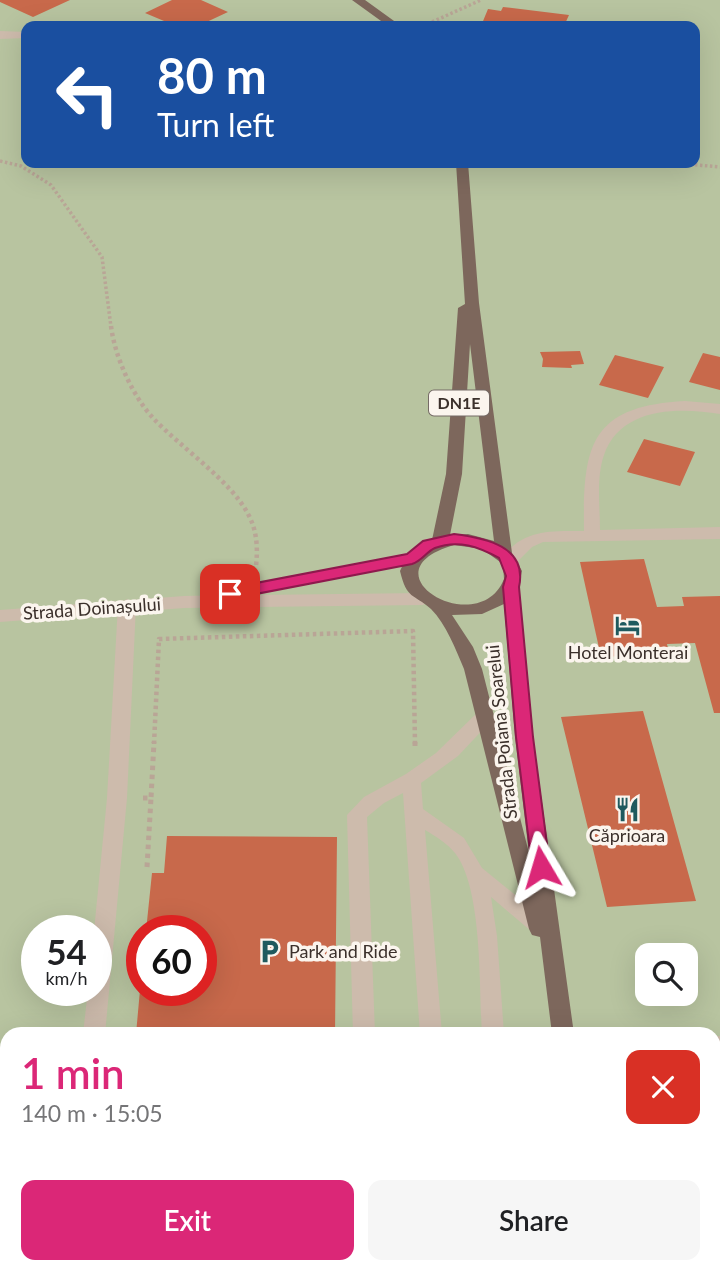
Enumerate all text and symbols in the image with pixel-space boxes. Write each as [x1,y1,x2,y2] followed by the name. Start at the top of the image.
[157,46,267,104] text: 80 m
[42,49,133,140] icon: left
[157,105,274,144] text: Turn left
[429,390,489,416] road number: DN1E
[200,564,260,624] pin
[211,575,249,613] icon: arrive
[22,592,162,624] street label: Strada Doinașului
[614,612,642,640] hotel icon: Hotel Monterai
[568,641,688,663] place label: Hotel Monterai
[481,644,521,820] street label: Strada Poiana Soarelui
[613,795,641,823] restaurant icon: Căprioara
[589,824,665,846] place label: Căprioara
[504,830,578,904] position arrow
[126,915,217,1006] speed limit sign: 60
[46,930,87,972] text: 54
[255,938,283,966] parking icon: Park and Ride
[289,940,398,962] place label: Park and Ride
[635,943,698,1006] map controls
[635,943,698,1006] button: search
[45,967,88,989] text: km/h
[21,1048,125,1098] text: 1 min
[626,1050,700,1124] button: close
[21,1099,163,1127] text: 140 m · 15:05
[21,1180,354,1260] button: Exit
[368,1180,700,1260] button: Share

